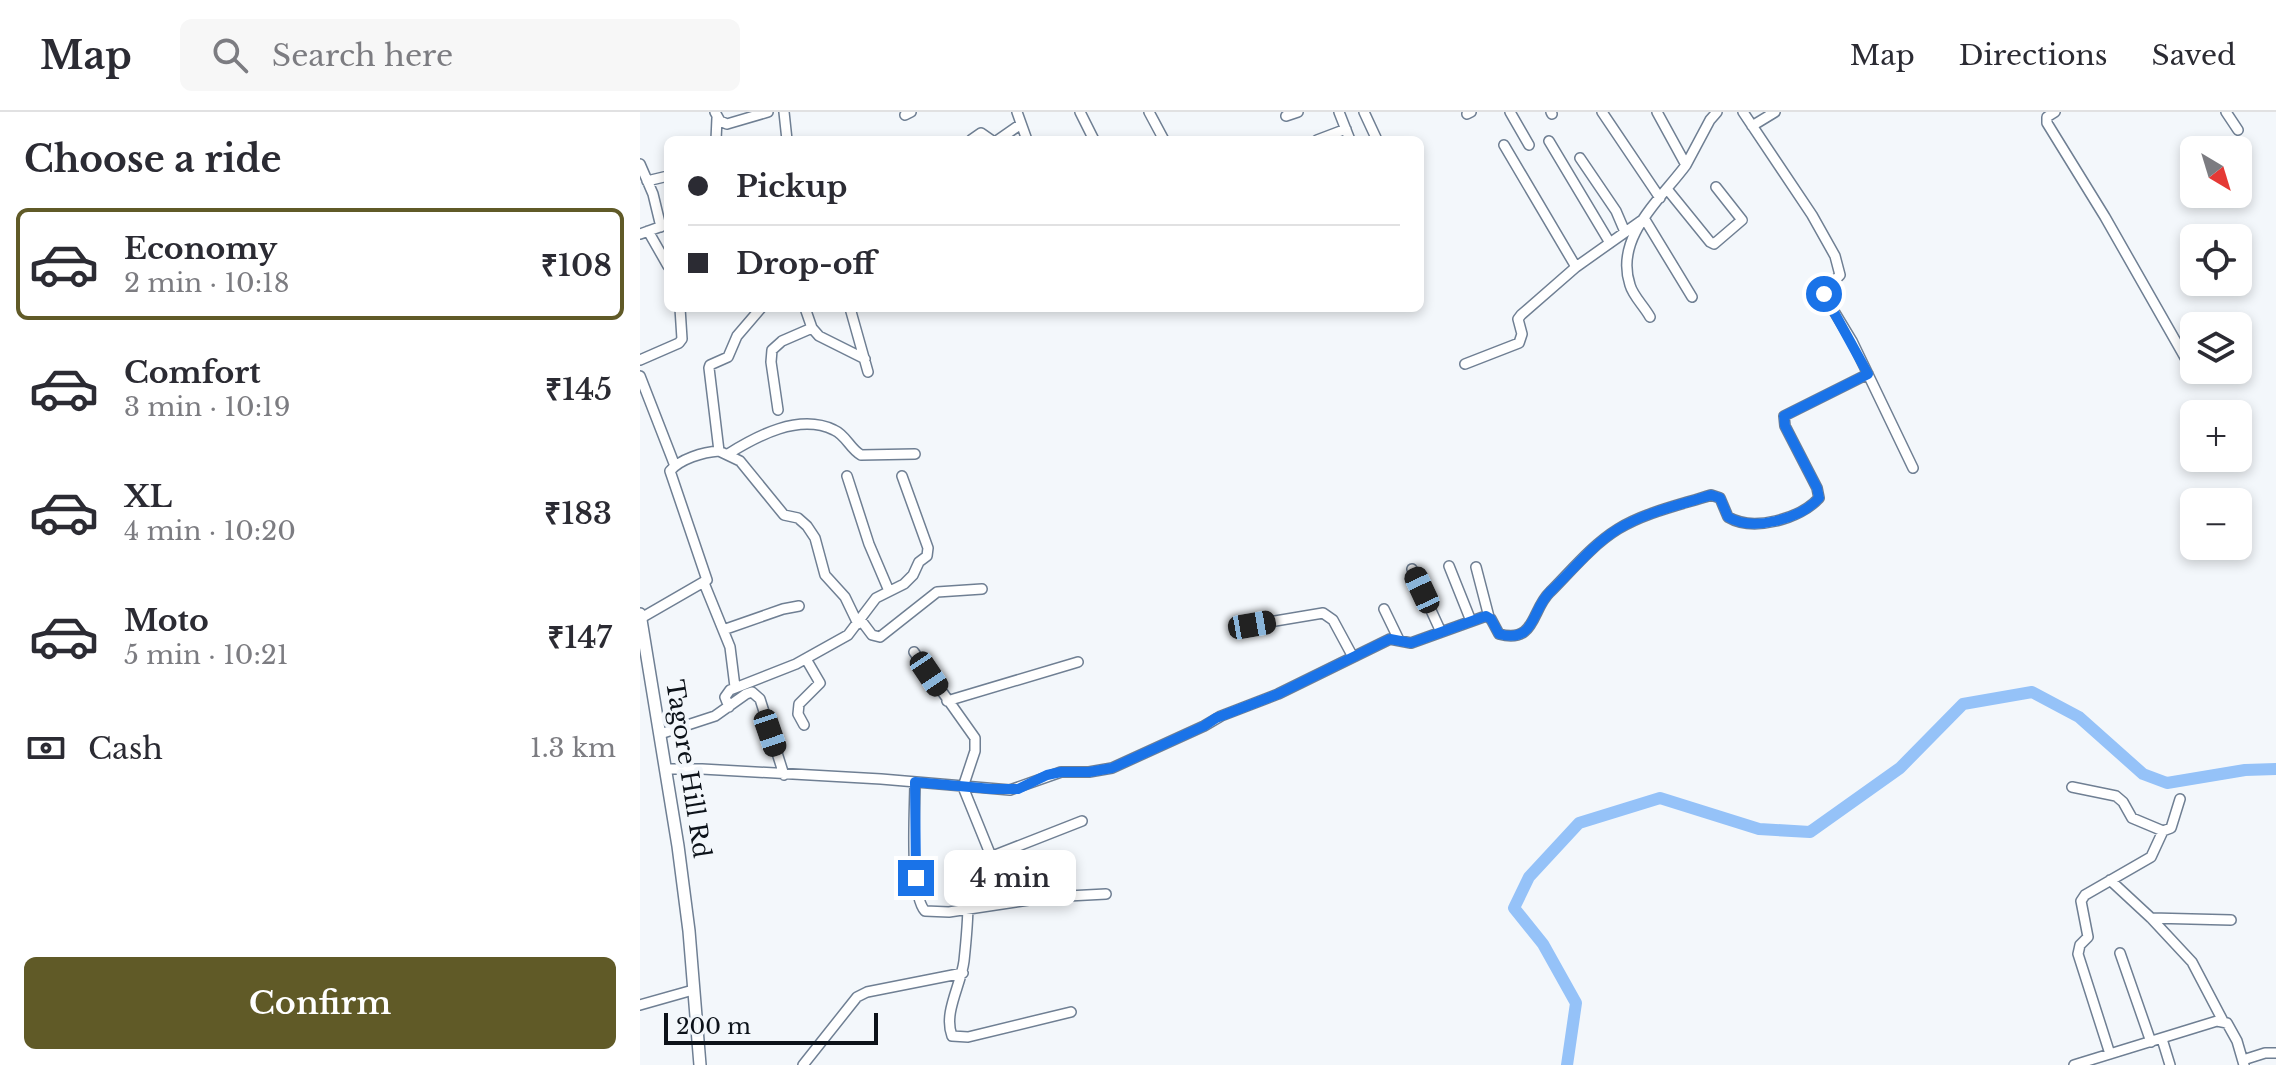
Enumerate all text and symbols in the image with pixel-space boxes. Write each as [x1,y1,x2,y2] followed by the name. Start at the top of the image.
[180,19,740,91] search box
[40,32,132,79] text: Map
[208,33,252,77] icon: search
[272,37,453,74] text: Search here
[1850,38,1915,73] text: Map
[1959,38,2108,73] text: Directions
[2152,38,2236,73] text: Saved
[2180,136,2252,208] north arrow
[2180,136,2252,560] map controls
[24,137,281,182] text: Choose a ride
[736,168,847,205] text: Pickup
[2180,224,2252,296] button: locate
[28,228,100,300] icon: car
[124,230,277,267] text: Economy
[736,245,876,282] text: Drop-off
[541,247,612,284] text: ₹108
[124,267,289,299] text: 2 min · 10:18
[1806,276,1842,312] route start
[2180,312,2252,384] button: layers
[28,352,100,424] icon: car
[124,354,261,391] text: Comfort
[545,371,612,408] text: ₹145
[124,391,290,423] text: 3 min · 10:19
[2180,400,2252,472] button: +
[28,476,100,548] icon: car
[124,478,172,515] text: XL
[2180,488,2252,560] button: −
[544,495,612,532] text: ₹183
[124,515,296,547] text: 4 min · 10:20
[1401,563,1443,617] car
[28,600,100,672] icon: car
[124,602,209,639] text: Moto
[1226,609,1278,641] car
[547,619,612,656] text: ₹147
[124,639,288,671] text: 5 min · 10:21
[906,647,952,701] car
[660,678,717,860] street label: Tagore Hill Rd
[751,706,789,760] car
[24,726,68,770] icon: cash
[88,730,163,767] text: Cash
[530,732,616,764] text: 1.3 km
[944,850,1076,906] callout: 4 min
[898,860,934,896] route end
[970,862,1050,894] text: 4 min
[24,957,616,1049] button: Confirm
[664,1009,878,1045] scale bar
[676,1013,751,1040] text: 200 m

